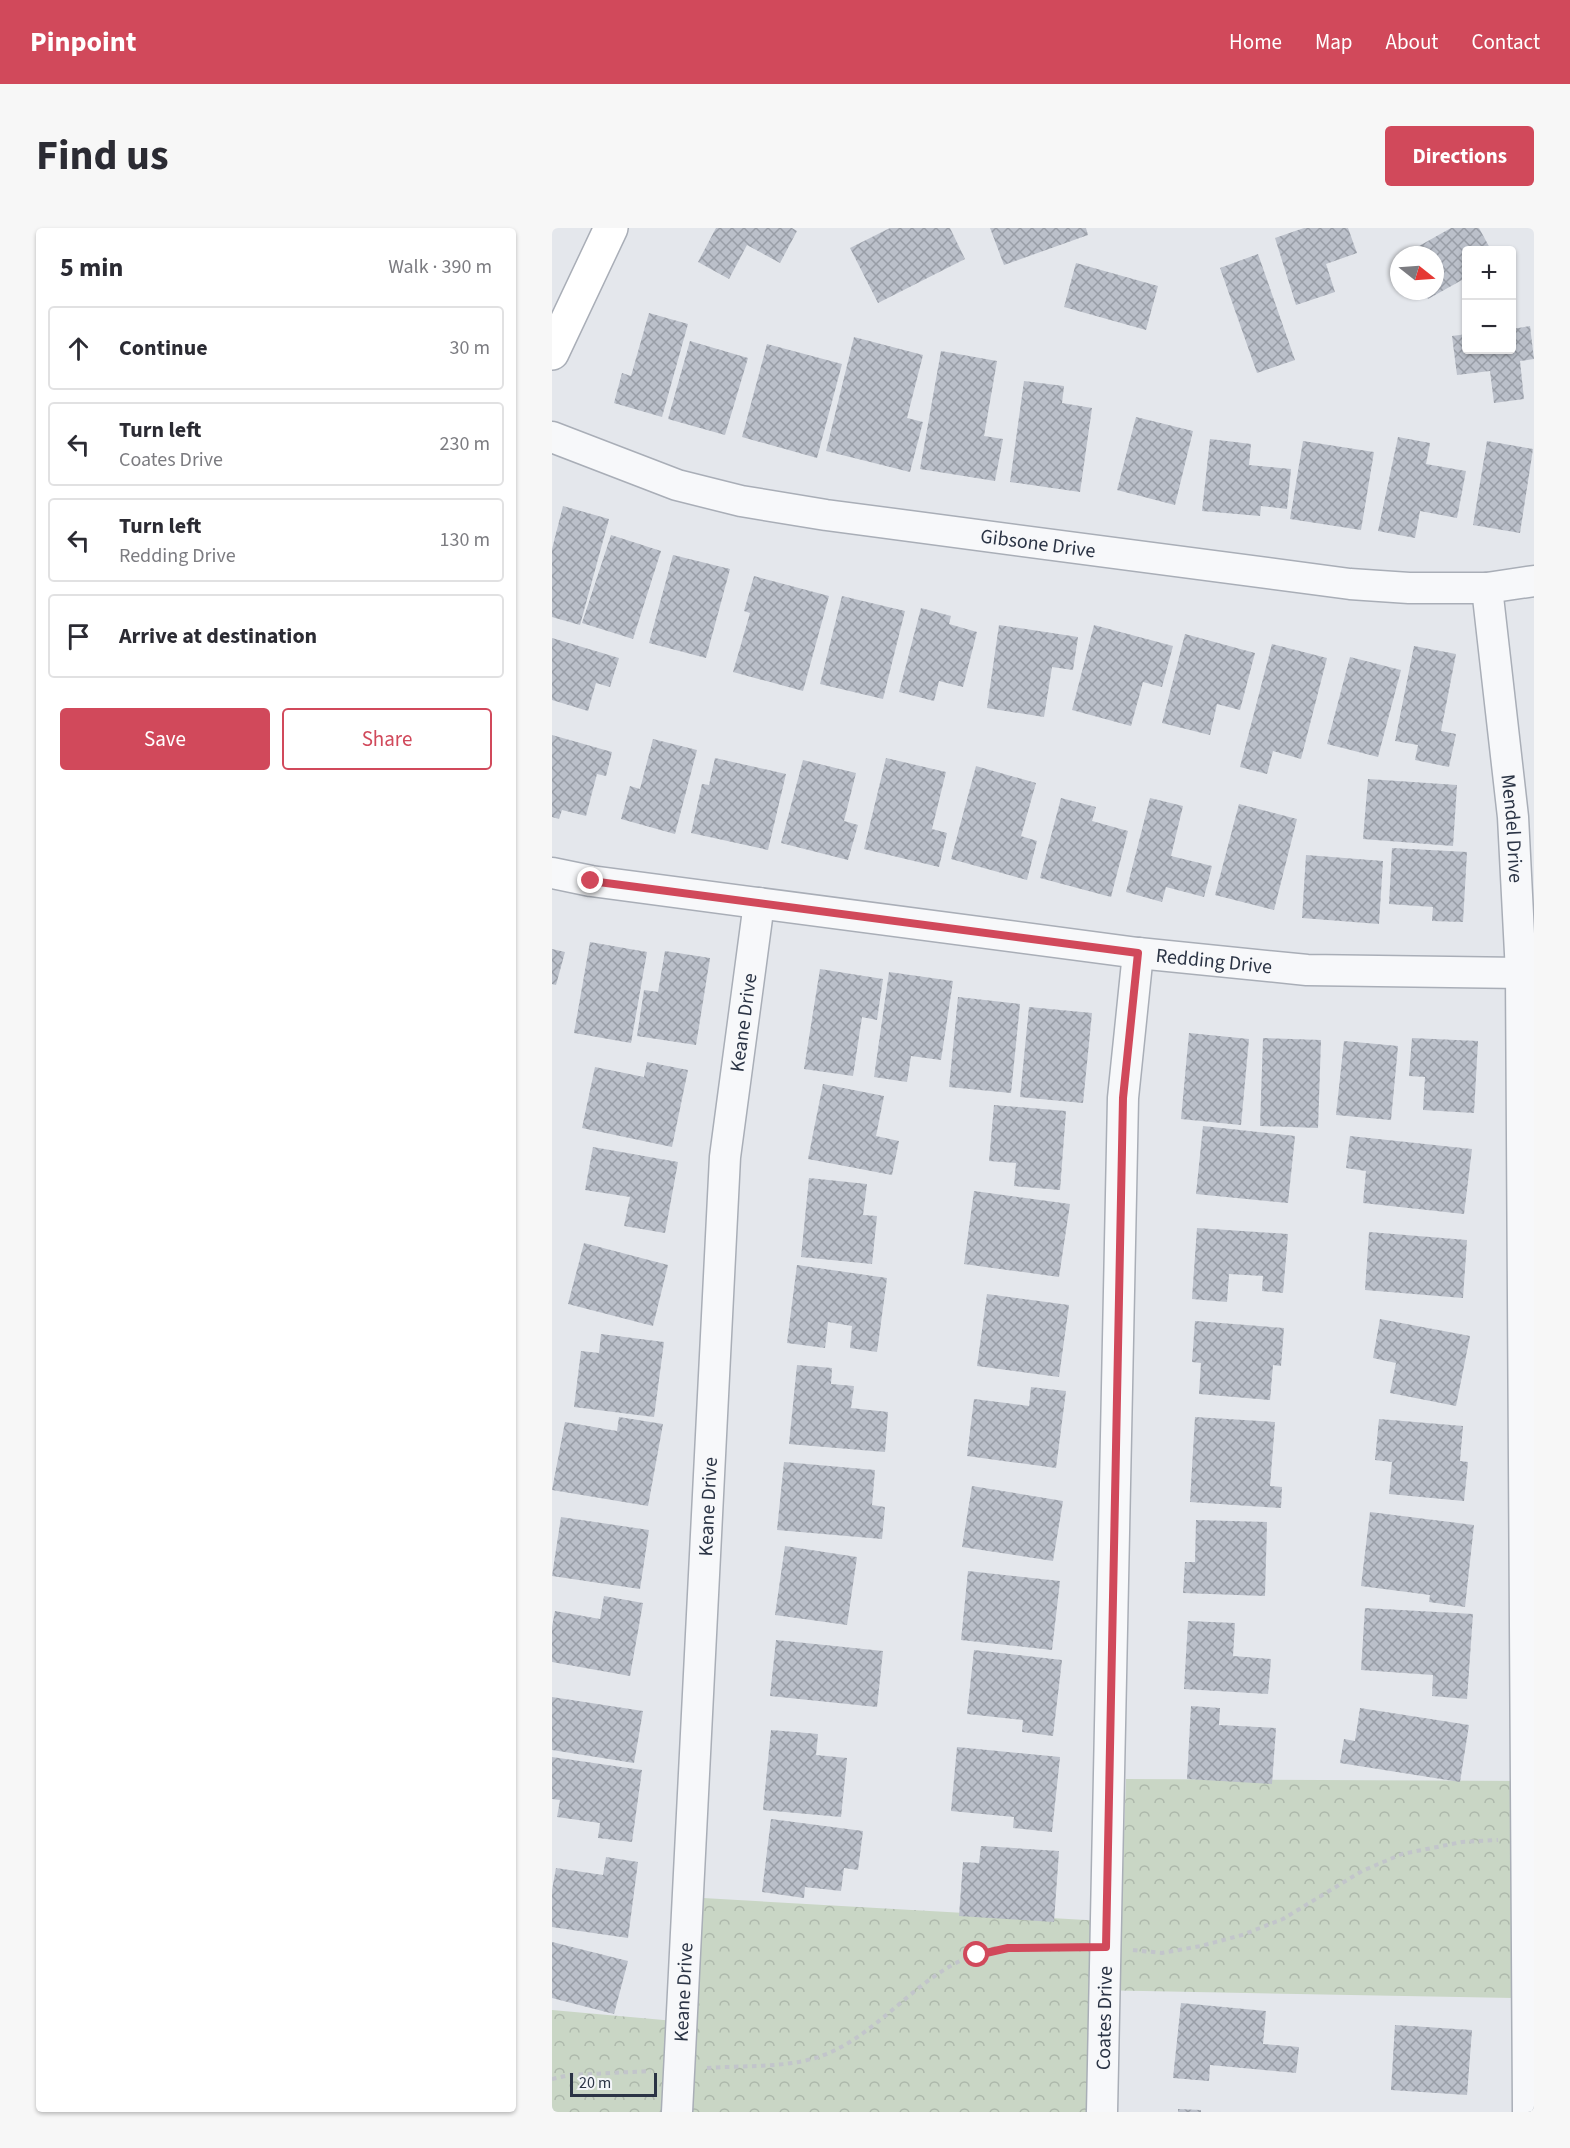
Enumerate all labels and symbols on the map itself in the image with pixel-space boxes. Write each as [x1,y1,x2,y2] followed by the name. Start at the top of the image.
[1390,246,1444,300] north arrow
[979,522,1097,565] street label: Gibsone Drive
[1493,773,1529,884] street label: Mendel Drive
[577,867,603,893] route end
[1155,942,1274,981] street label: Redding Drive
[724,971,764,1074] street label: Keane Drive
[692,1456,725,1557] street label: Keane Drive
[963,1941,989,1967] route start
[668,1942,701,2043] street label: Keane Drive
[1090,1966,1120,2070] street label: Coates Drive
[570,2070,657,2098] scale bar

